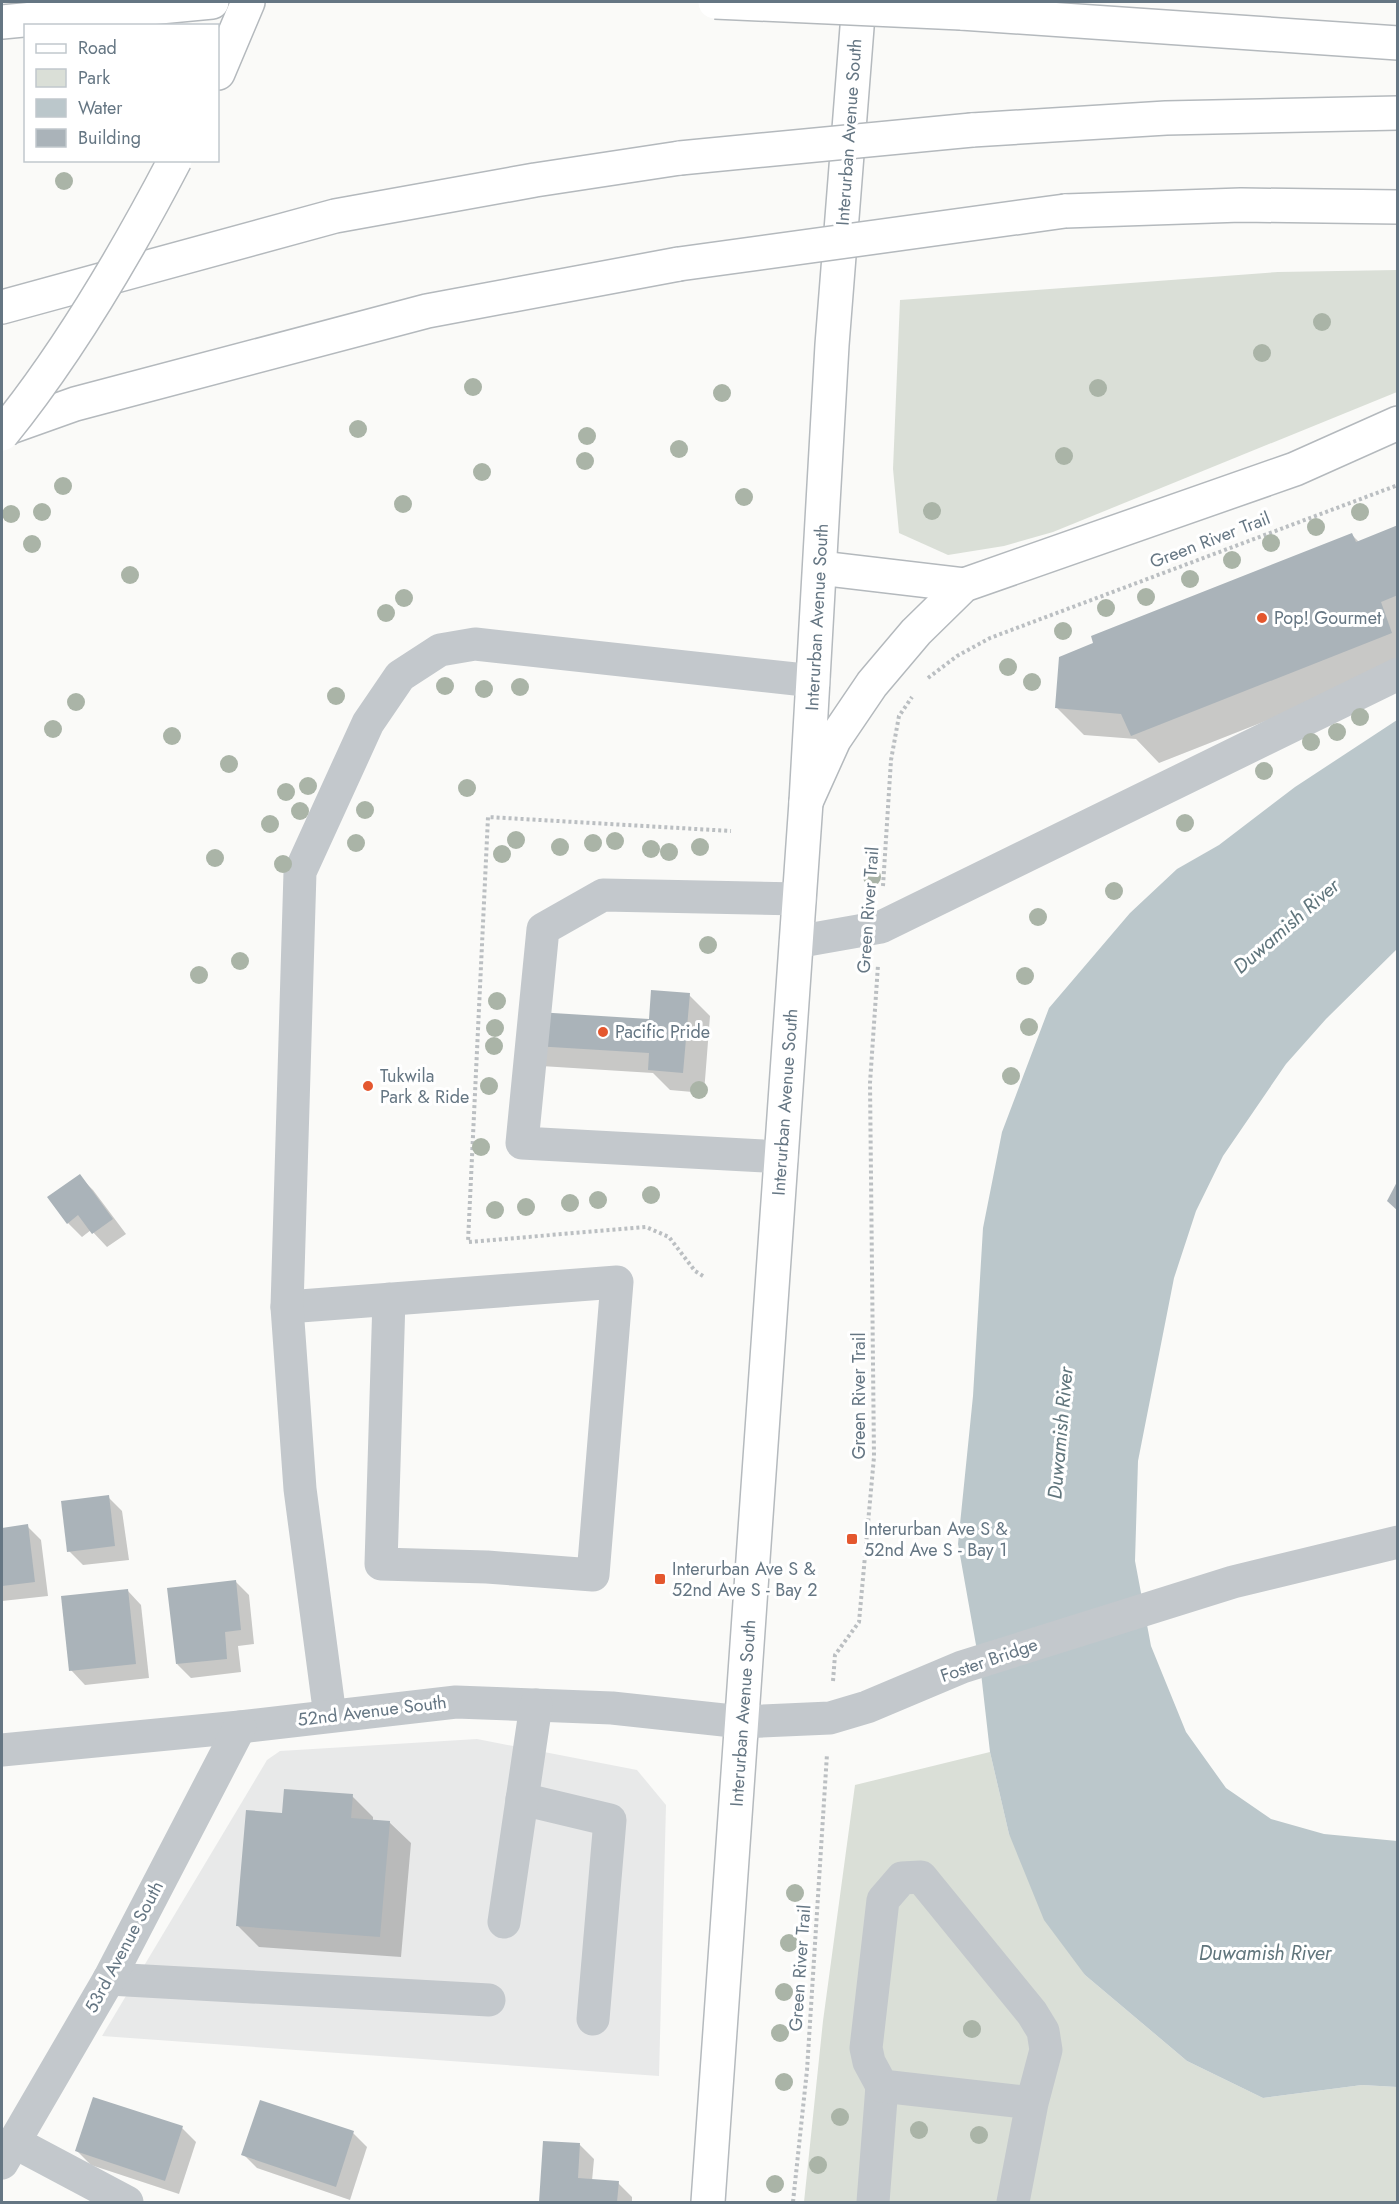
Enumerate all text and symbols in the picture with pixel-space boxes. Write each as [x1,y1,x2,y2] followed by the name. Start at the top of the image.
[24,24,219,162] legend
[78,35,117,61] text: Road
[829,38,869,226] street label: Interurban Avenue South
[78,65,110,91] text: Park
[78,95,123,121] text: Water
[78,125,141,151] text: Building
[1146,505,1274,575] street label: Green River Trail
[799,523,835,711] street label: Interurban Avenue South
[1274,605,1382,631] place label: Pop! Gourmet
[1255,611,1269,625] marker: Pop! Gourmet
[851,846,885,974] street label: Green River Trail
[1227,871,1347,981] water label: Duwamish River
[765,1008,805,1196] street label: Interurban Avenue South
[615,1019,710,1045] place label: Pacific Pride
[596,1025,610,1039] marker: Pacific Pride
[380,1063,469,1110] place label: Tukwila Park & Ride
[361,1079,375,1093] marker: Tukwila Park & Ride
[846,1332,872,1460] street label: Green River Trail
[1040,1364,1081,1500] water label: Duwamish River
[864,1516,1008,1563] place label: Interurban Ave S & 52nd Ave S - Bay 1
[845,1532,859,1546] marker: Interurban Ave S & 52nd Ave S - Bay 1
[672,1556,817,1603] place label: Interurban Ave S & 52nd Ave S - Bay 2
[653,1572,667,1586] marker: Interurban Ave S & 52nd Ave S - Bay 2
[723,1619,763,1807] street label: Interurban Avenue South
[937,1631,1041,1689] street label: Foster Bridge
[296,1689,448,1733] street label: 52nd Avenue South
[78,1876,170,2018] street label: 53rd Avenue South
[783,1904,817,2032] street label: Green River Trail
[1199,1939,1333,1968] water label: Duwamish River

